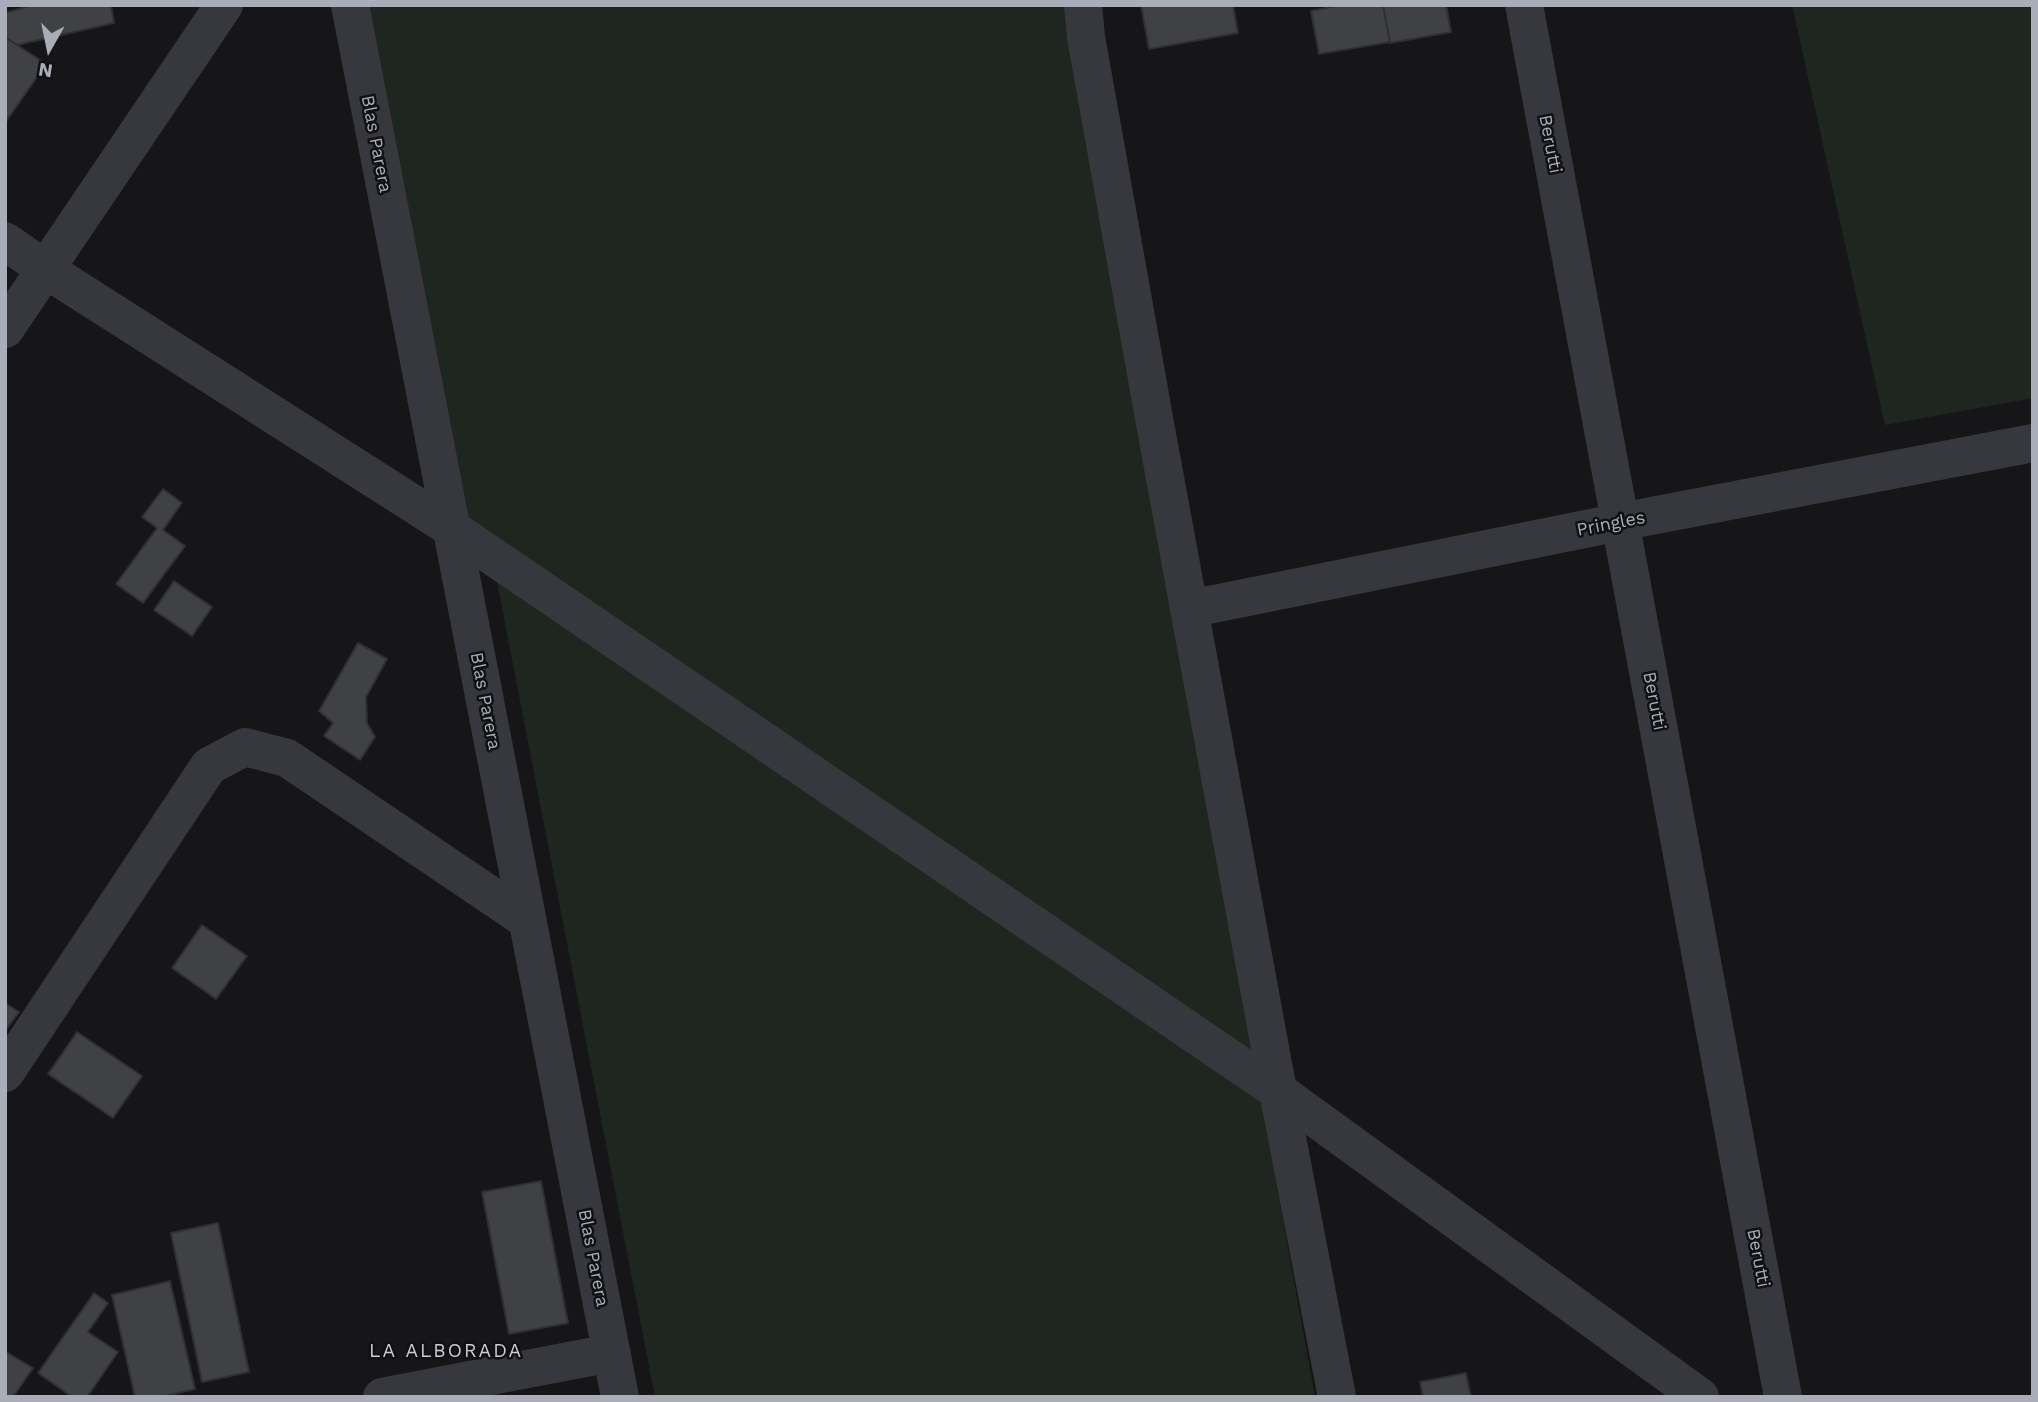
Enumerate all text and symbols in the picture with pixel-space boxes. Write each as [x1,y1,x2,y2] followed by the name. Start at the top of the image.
[14,14,84,84] north arrow
[37,58,54,83] text: N
[356,93,396,195] street label: Blas Parera
[1534,113,1566,175] street label: Berutti
[1575,507,1647,541] street label: Pringles
[465,650,505,752] street label: Blas Parera
[1638,670,1670,732] street label: Berutti
[573,1207,613,1309] street label: Blas Parera
[1742,1227,1774,1289] street label: Berutti
[370,1340,522,1362] district label: LA ALBORADA

